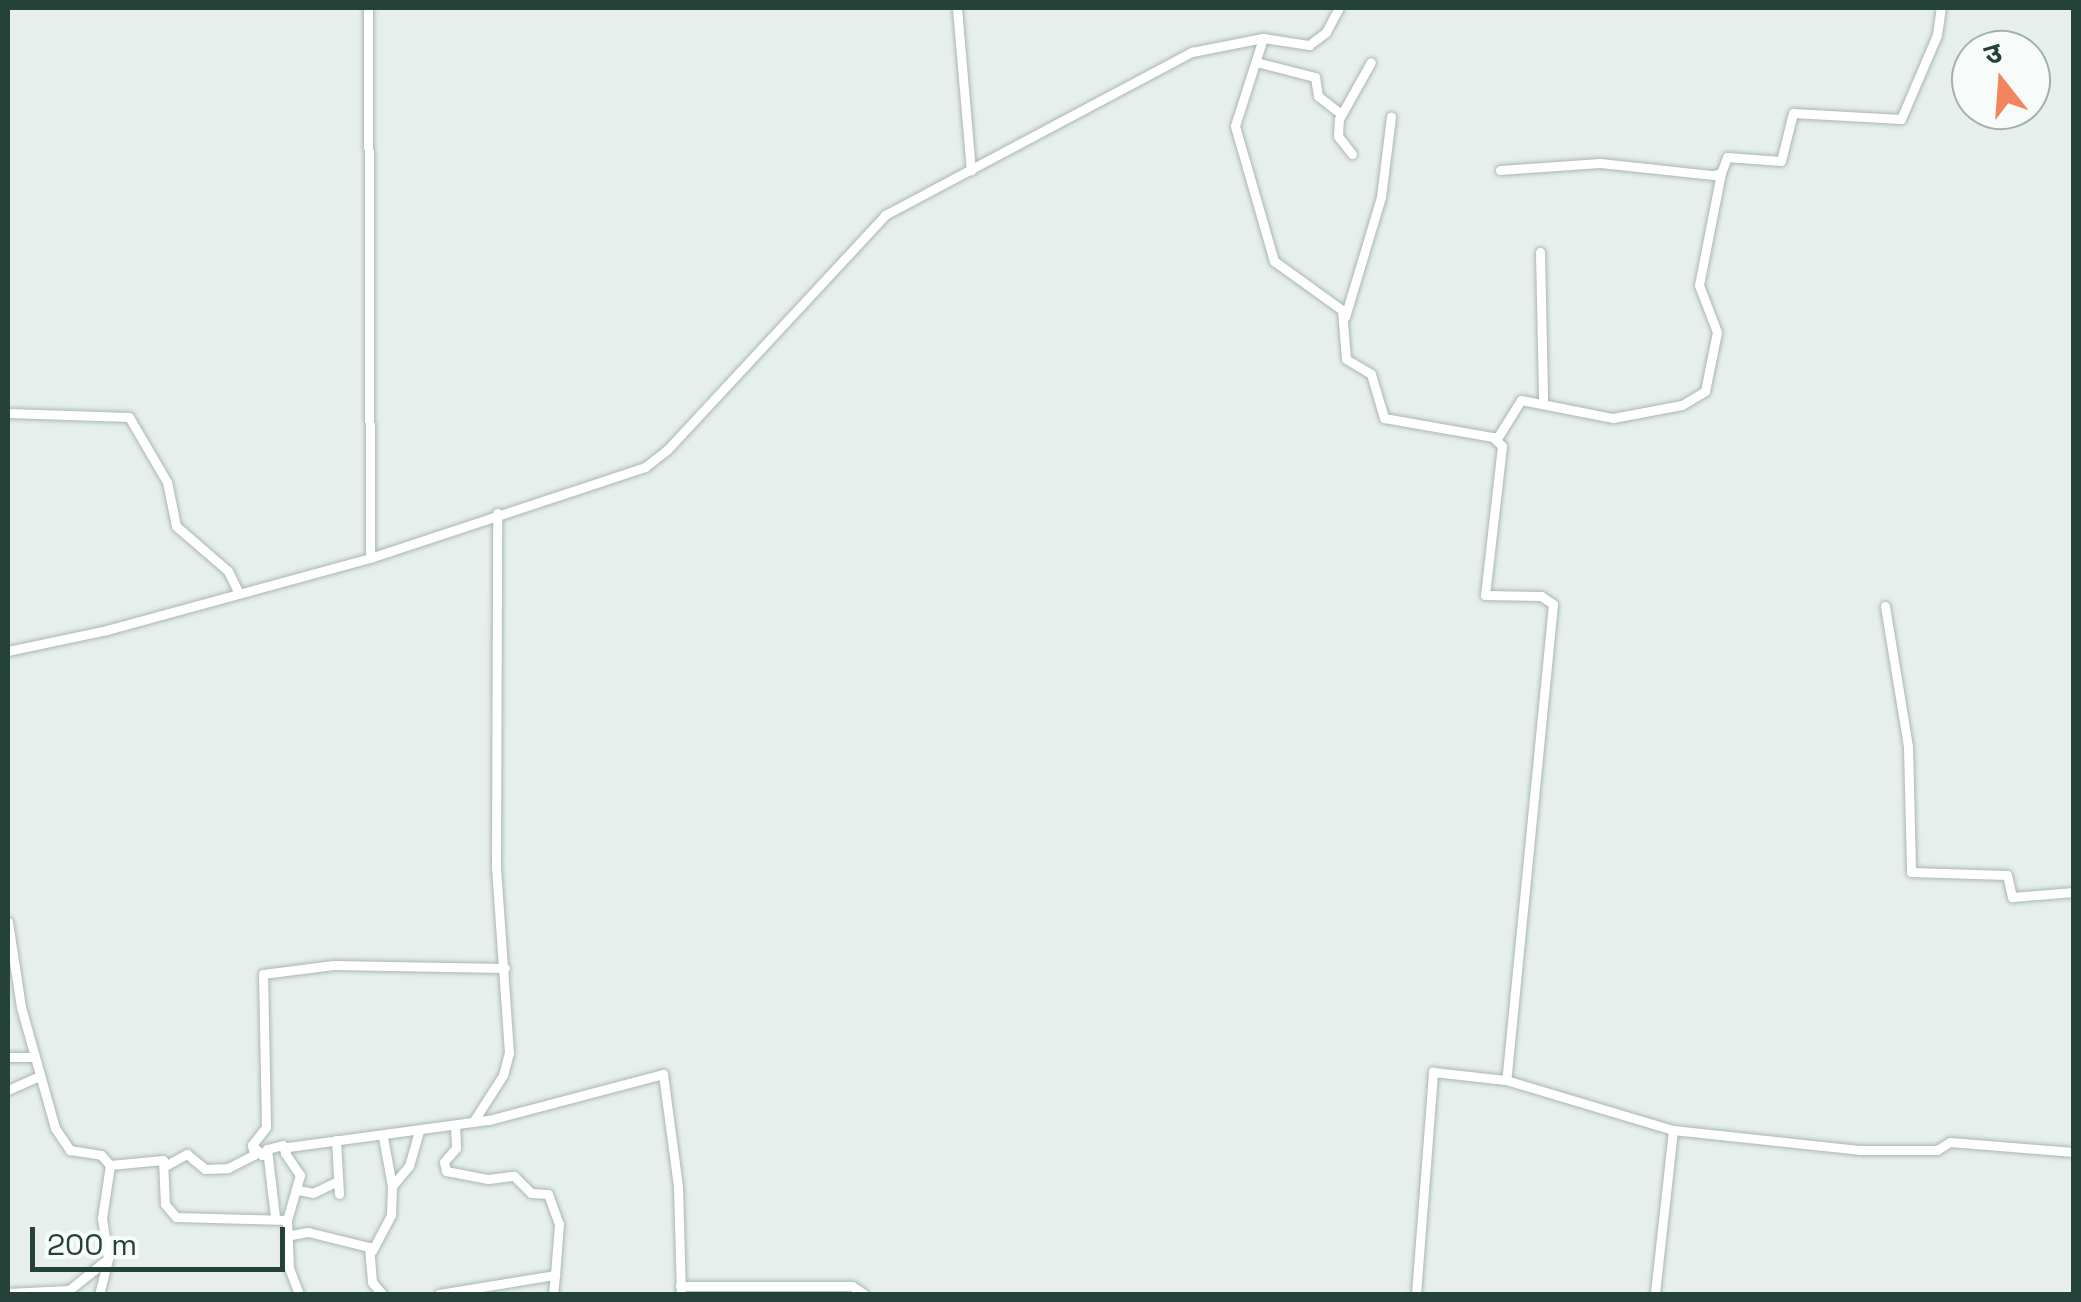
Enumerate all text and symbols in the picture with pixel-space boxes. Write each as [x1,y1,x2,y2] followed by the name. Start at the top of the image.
[1951,30,2051,130] north arrow
[1980,34,2006,73] text: उ
[35,1207,290,1269] scale bar
[47,1225,137,1264] text: 200 m

